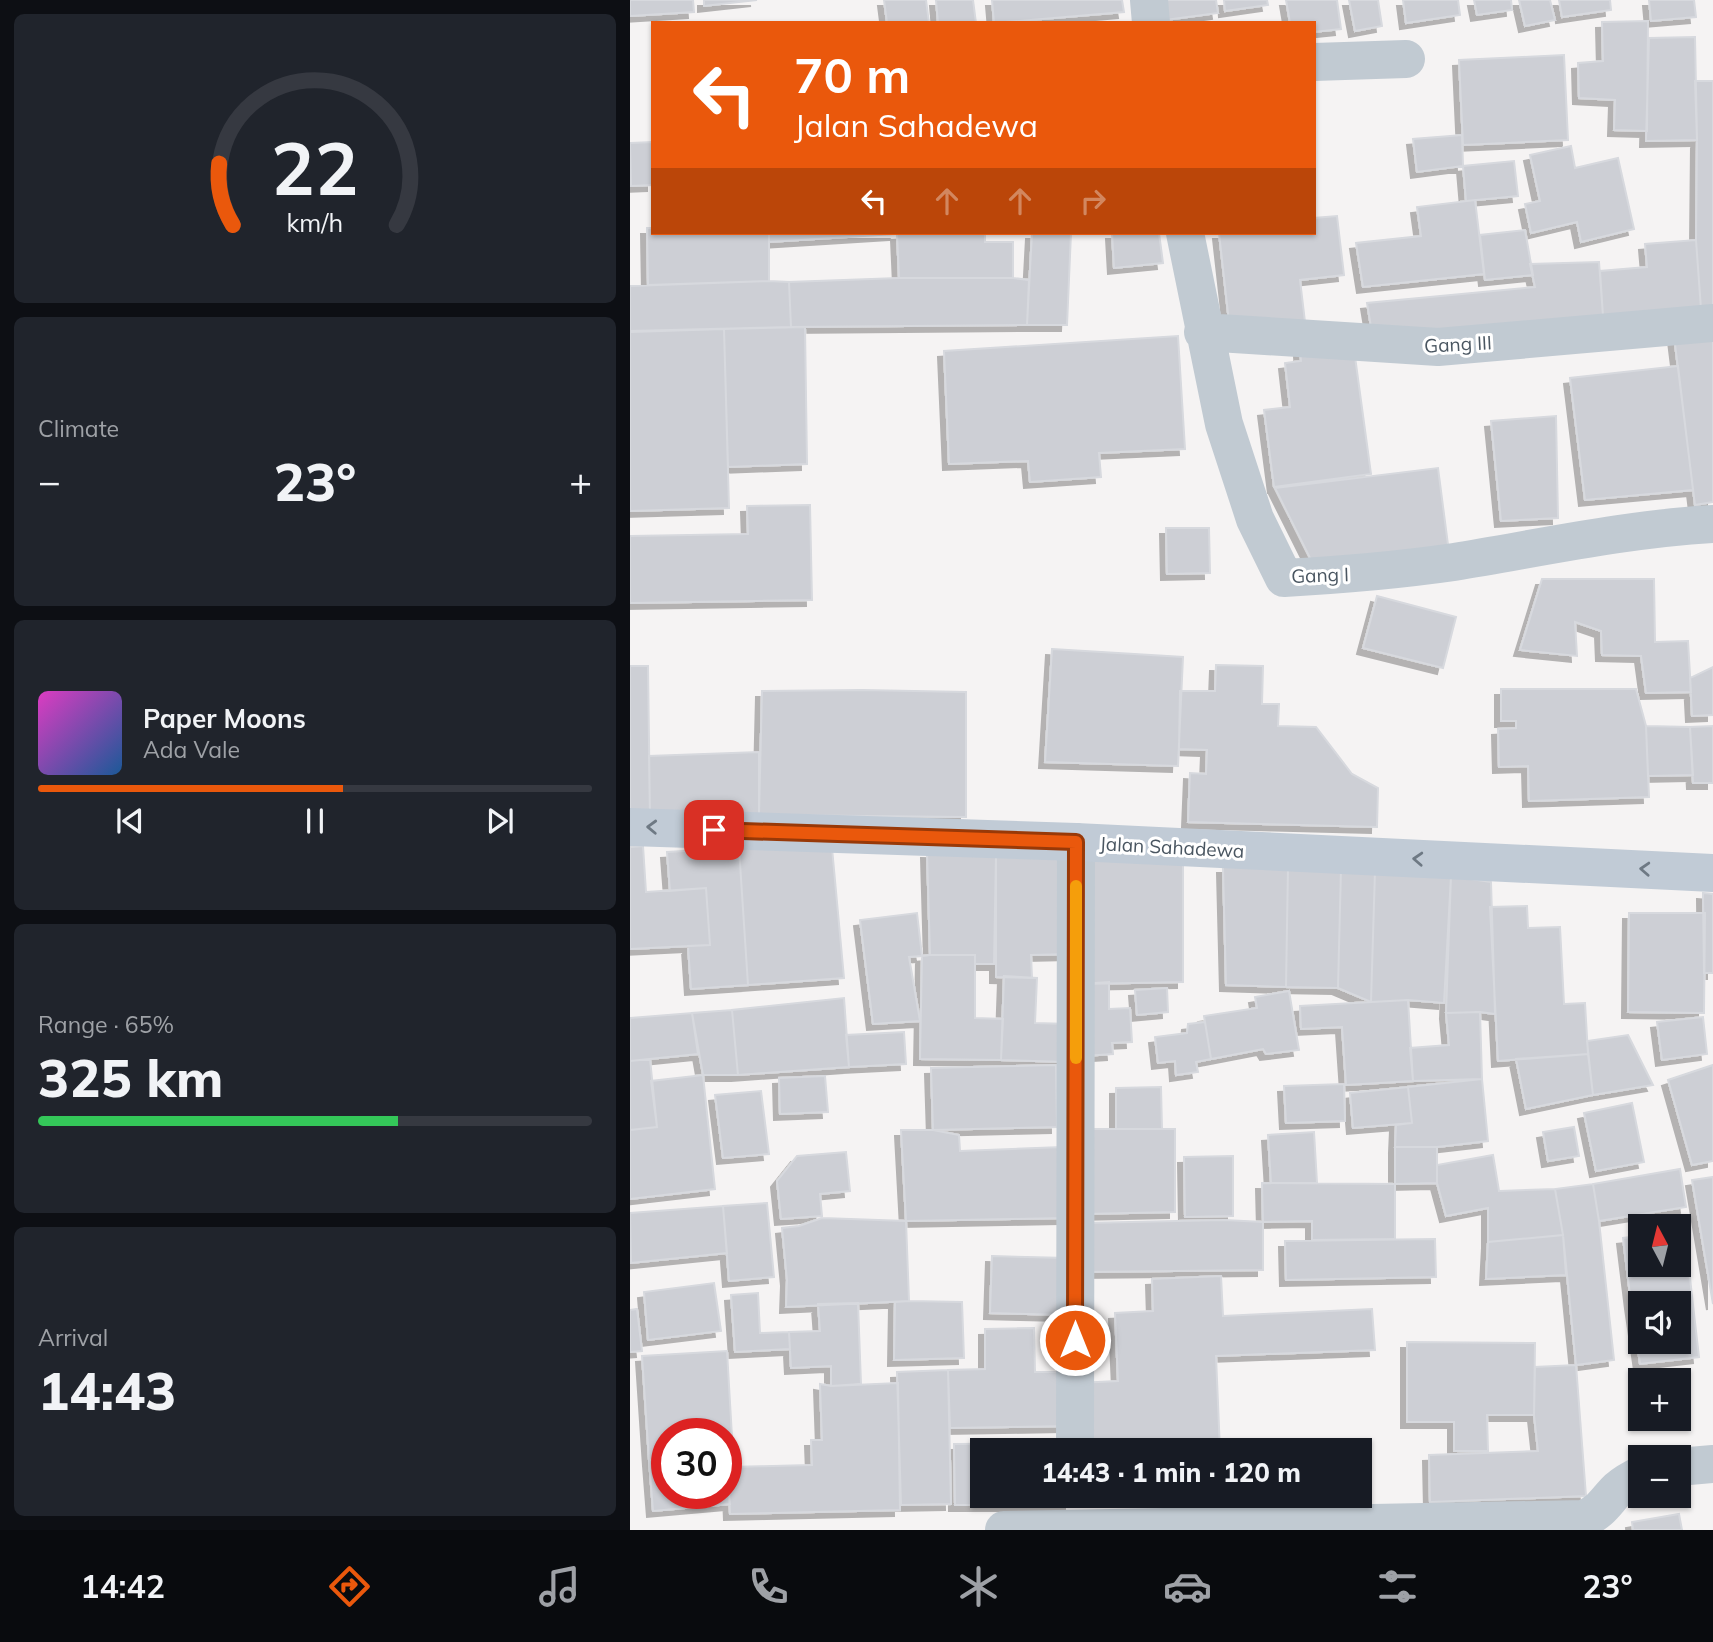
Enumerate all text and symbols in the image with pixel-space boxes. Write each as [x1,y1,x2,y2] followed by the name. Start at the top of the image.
[794,44,910,105] text: 70 m
[679,49,770,140] icon: left
[794,105,1038,145] text: Jalan Sahadewa
[271,122,359,213] text: 22
[855,182,893,220] icon: left
[928,182,966,220] icon: ahead
[1001,182,1039,220] icon: ahead
[1074,182,1112,220] icon: right
[287,206,343,237] text: km/h
[1424,330,1492,358] street label: Gang III
[38,414,119,443] text: Climate
[274,449,356,514] text: 23°
[38,457,61,505] text: −
[569,457,592,505] text: +
[1291,562,1349,588] street label: Gang I
[143,702,306,735] text: Paper Moons
[143,735,240,764] text: Ada Vale
[684,800,744,860] pin
[111,802,149,840] icon: previous
[296,802,334,840] icon: pause
[481,802,519,840] icon: next
[695,811,733,849] icon: arrive
[646,820,657,835] one-way arrow
[1099,831,1245,863] street label: Jalan Sahadewa
[1412,851,1423,866] one-way arrow
[1639,862,1650,877] one-way arrow
[38,1010,174,1039] text: Range · 65%
[38,1045,223,1110] text: 325 km
[1628,1214,1690,1278] north arrow
[1628,1214,1691,1508] map controls
[1628,1291,1691,1354] button: sound
[1038,1303,1112,1377] position arrow
[38,1323,108,1352] text: Arrival
[38,1358,176,1423] text: 14:43
[1628,1368,1691,1431] button: +
[651,1418,742,1509] speed limit sign: 30
[1628,1445,1691,1508] button: −
[1041,1456,1301,1489] text: 14:43 · 1 min · 120 m
[325,1562,374,1611] icon: directions
[535,1562,584,1611] icon: music
[744,1562,793,1611] icon: phone
[954,1562,1003,1611] icon: climate
[1163,1562,1212,1611] icon: car
[1373,1562,1422,1611] icon: filters
[80,1566,165,1606] text: 14:42
[1582,1566,1633,1606] text: 23°

